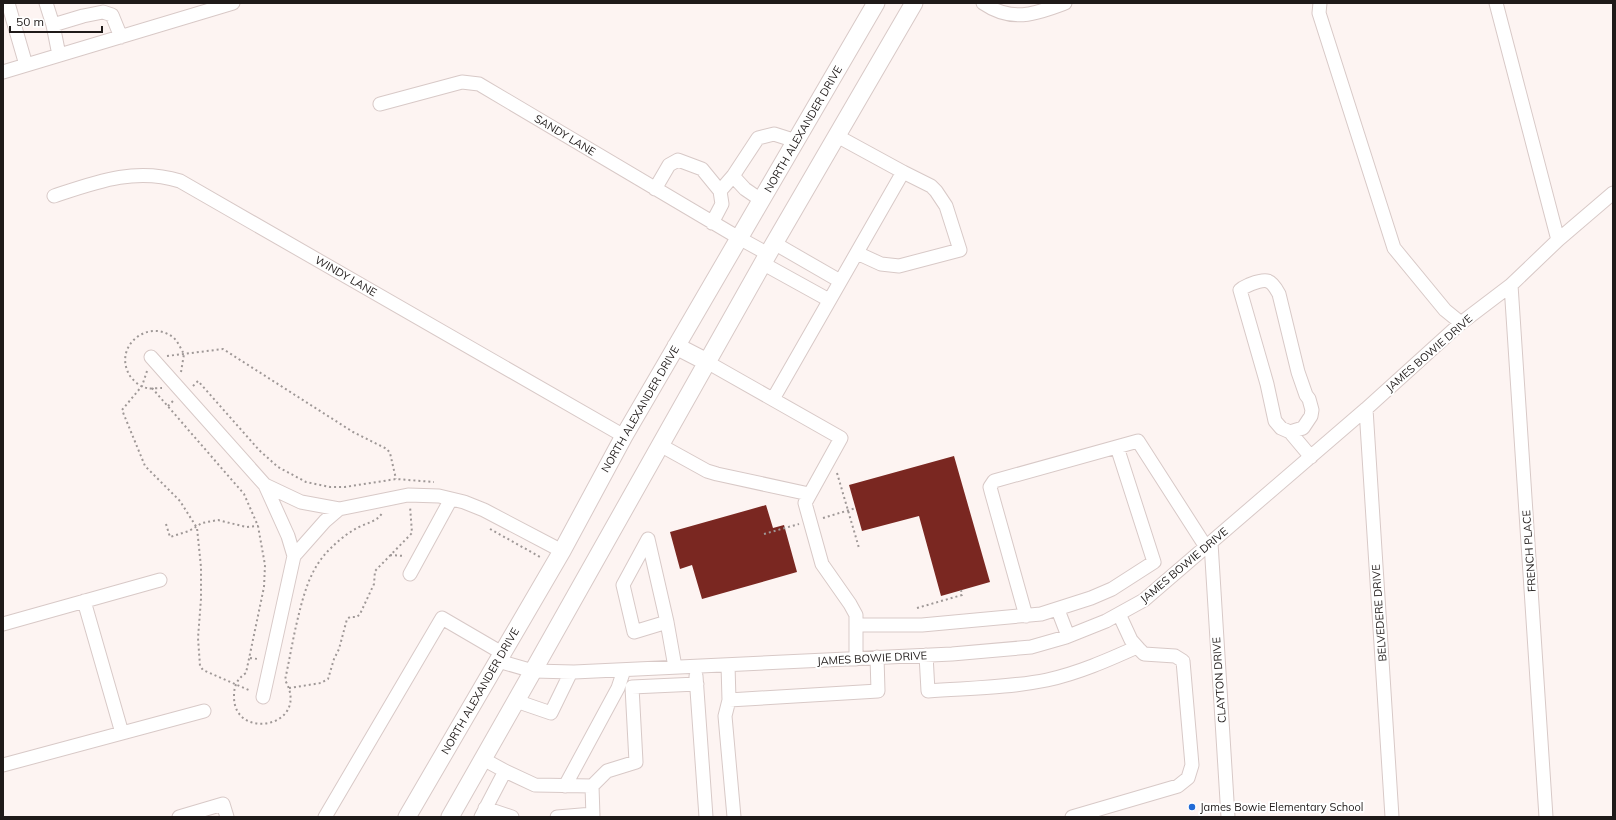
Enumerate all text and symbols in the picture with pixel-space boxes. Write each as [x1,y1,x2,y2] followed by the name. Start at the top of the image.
[10,8,102,34] scale bar
[16,14,44,29] text: 50 m
[761,63,845,195] street label: NORTH ALEXANDER DRIVE
[532,111,598,159] street label: SANDY LANE
[313,253,379,299] street label: WINDY LANE
[1383,312,1475,394] street label: JAMES BOWIE DRIVE
[598,343,682,475] street label: NORTH ALEXANDER DRIVE
[1519,510,1539,592] street label: FRENCH PLACE
[1137,524,1231,606] street label: JAMES BOWIE DRIVE
[1369,564,1389,662] street label: BELVEDERE DRIVE
[438,625,522,757] street label: NORTH ALEXANDER DRIVE
[1209,637,1229,723] street label: CLAYTON DRIVE
[817,648,927,668] street label: JAMES BOWIE DRIVE
[1200,800,1363,814] place label: James Bowie Elementary School
[1187,802,1197,812] marker: James Bowie Elementary School

